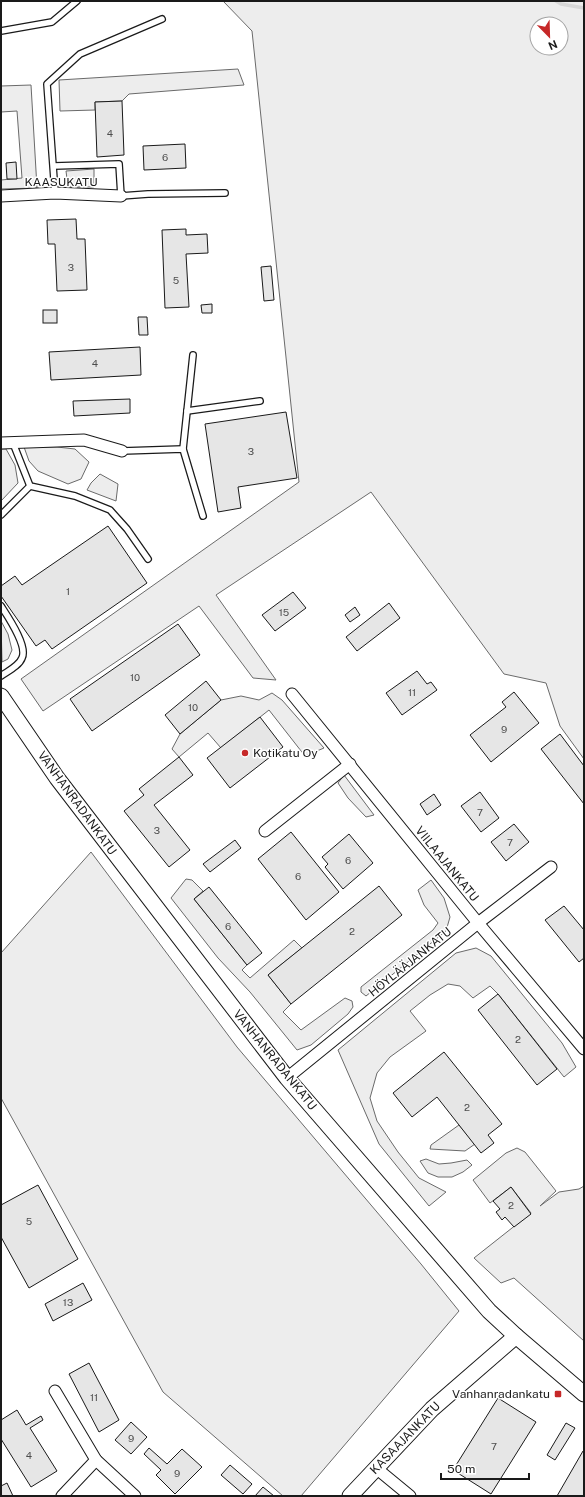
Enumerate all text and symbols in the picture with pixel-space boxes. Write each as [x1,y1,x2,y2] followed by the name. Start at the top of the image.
[529,16,569,56] north arrow
[547,38,559,52] text: N
[107,127,113,139] house number: 4
[162,151,168,163] house number: 6
[24,175,98,189] street label: KAASUKATU
[68,261,74,273] house number: 3
[173,274,179,286] house number: 5
[92,357,98,369] house number: 4
[248,445,254,457] house number: 3
[66,585,70,597] house number: 1
[279,606,289,618] house number: 15
[130,671,140,683] house number: 10
[408,686,416,698] house number: 11
[188,701,198,713] house number: 10
[501,723,507,735] house number: 9
[253,746,318,760] place label: Kotikatu Oy
[35,748,119,858] street label: VANHANRADANKATU
[240,748,250,758] marker: Kotikatu Oy
[477,806,483,818] house number: 7
[154,824,160,836] house number: 3
[412,824,482,904] street label: VIILAAJANKATU
[507,836,513,848] house number: 7
[345,854,351,866] house number: 6
[295,870,301,882] house number: 6
[225,920,231,932] house number: 6
[366,924,454,1000] street label: HÖYLÄÄJANKATU
[349,925,355,937] house number: 2
[230,1007,320,1113] street label: VANHANRADANKATU
[515,1033,521,1045] house number: 2
[464,1101,470,1113] house number: 2
[508,1199,514,1211] house number: 2
[26,1215,32,1227] house number: 5
[63,1296,73,1308] house number: 13
[452,1387,550,1401] place label: Vanhanradankatu
[553,1389,563,1399] marker: Vanhanradankatu
[90,1391,98,1403] house number: 11
[367,1399,443,1477] street label: KASAAJANKATU
[128,1432,134,1444] house number: 9
[491,1440,497,1452] house number: 7
[26,1449,32,1461] house number: 4
[441,1455,529,1481] scale bar
[447,1462,475,1476] text: 50 m
[174,1467,180,1479] house number: 9

